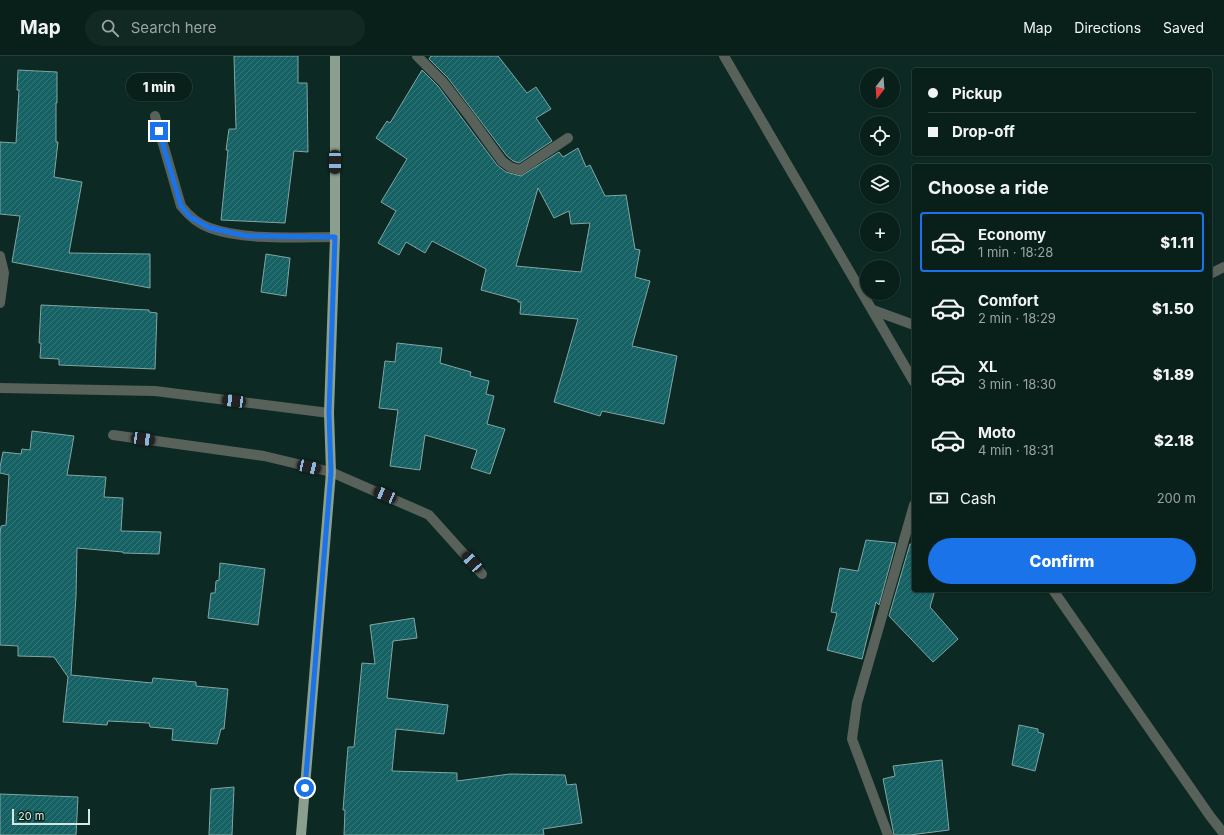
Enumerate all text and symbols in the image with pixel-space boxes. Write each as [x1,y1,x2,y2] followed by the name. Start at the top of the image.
[85,10,365,46] search box
[20,16,61,39] text: Map
[99,17,121,39] icon: search
[131,18,216,37] text: Search here
[1023,19,1052,36] text: Map
[1074,19,1141,36] text: Directions
[1163,19,1204,36] text: Saved
[860,68,900,108] north arrow
[860,68,900,300] map controls
[126,73,192,101] callout: 1 min
[143,79,175,95] text: 1 min
[952,84,1002,103] text: Pickup
[860,116,900,156] button: locate
[150,122,168,140] route end
[952,122,1015,141] text: Drop-off
[329,150,341,174] car
[860,164,900,204] button: layers
[928,177,1049,198] text: Choose a ride
[860,212,900,252] button: +
[930,224,966,260] icon: car
[978,225,1046,244] text: Economy
[1160,233,1194,252] text: $1.11
[978,244,1053,260] text: 1 min · 18:28
[860,260,900,300] button: −
[930,290,966,326] icon: car
[978,291,1039,310] text: Comfort
[1152,299,1194,318] text: $1.50
[978,310,1056,326] text: 2 min · 18:29
[930,356,966,392] icon: car
[978,357,998,376] text: XL
[1153,365,1194,384] text: $1.89
[978,376,1056,392] text: 3 min · 18:30
[221,394,247,408] car
[930,422,966,458] icon: car
[978,423,1016,442] text: Moto
[130,431,156,447] car
[1154,431,1194,450] text: $2.18
[978,442,1054,458] text: 4 min · 18:31
[296,458,322,476] car
[372,485,398,505] car
[928,487,950,509] icon: cash
[960,489,996,508] text: Cash
[1157,490,1196,506] text: 200 m
[928,538,1196,584] button: Confirm
[460,549,484,575] car
[296,779,314,797] route start
[12,807,90,826] scale bar
[18,809,44,823] text: 20 m

